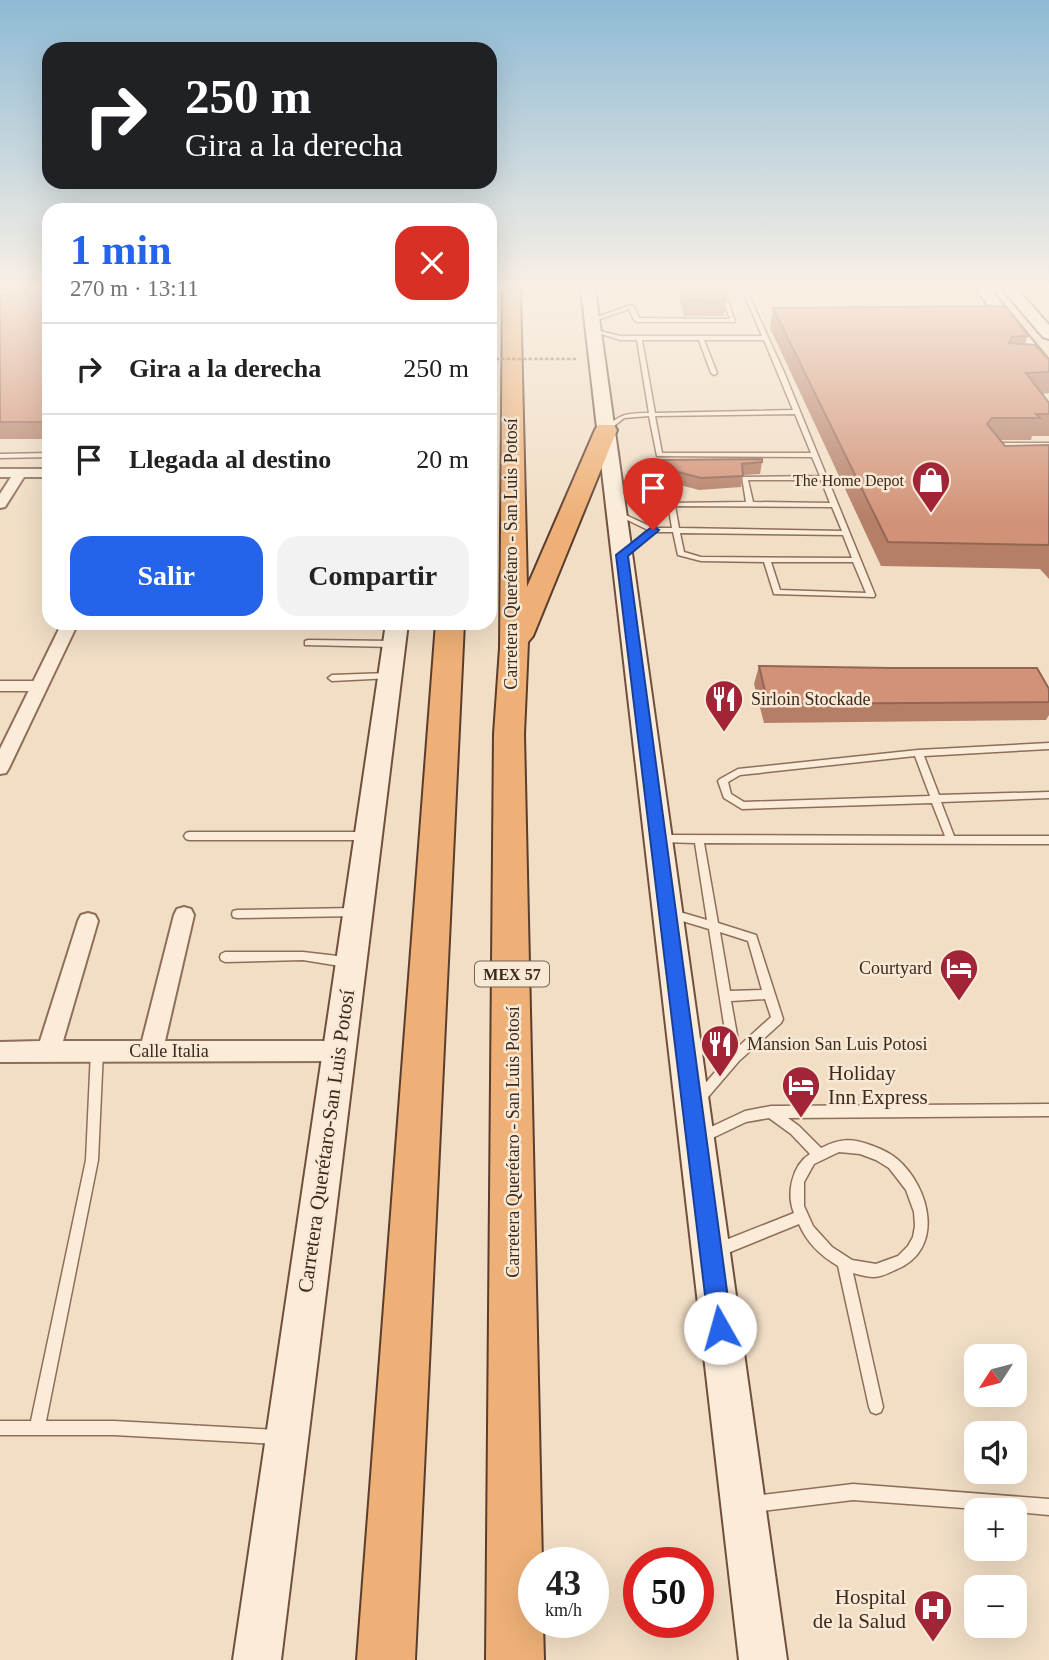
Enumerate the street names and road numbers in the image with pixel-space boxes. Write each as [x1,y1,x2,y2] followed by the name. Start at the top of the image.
[501,418,521,690] street label: Carretera Querétaro - San Luis Potosí
[475,962,549,986] road number: MEX 57
[293,988,359,1294] street label: Carretera Querétaro-San Luis Potosí
[503,1006,523,1278] street label: Carretera Querétaro - San Luis Potosí
[129,1041,209,1061] street label: Calle Italia

